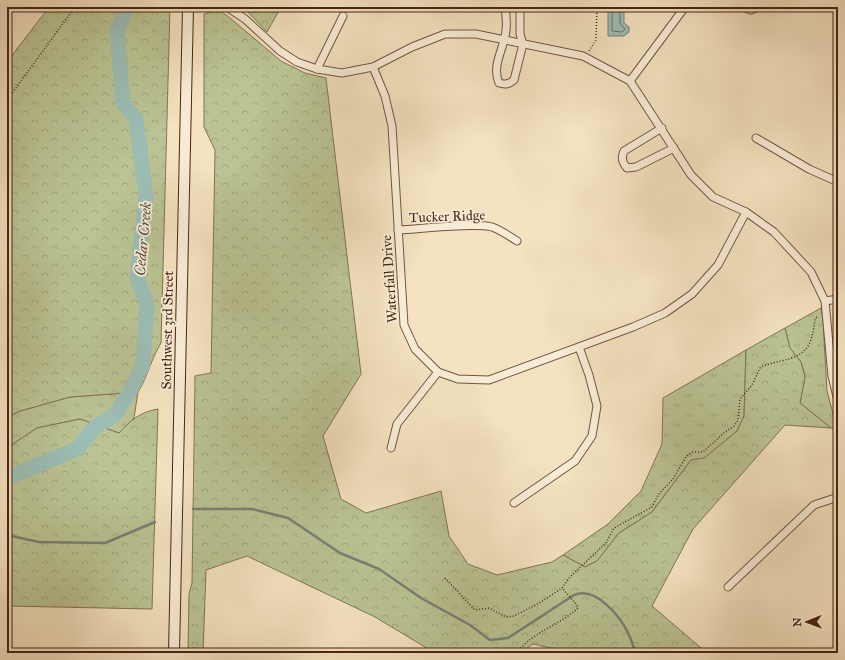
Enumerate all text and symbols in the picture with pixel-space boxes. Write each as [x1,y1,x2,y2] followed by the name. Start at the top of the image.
[131,201,155,277] water label: Cedar Creek
[409,207,486,226] street label: Tucker Ridge
[378,234,401,324] street label: Waterfall Drive
[158,270,177,390] street label: Southwest 3rd Street
[787,602,827,642] north arrow
[791,617,804,627] text: N

